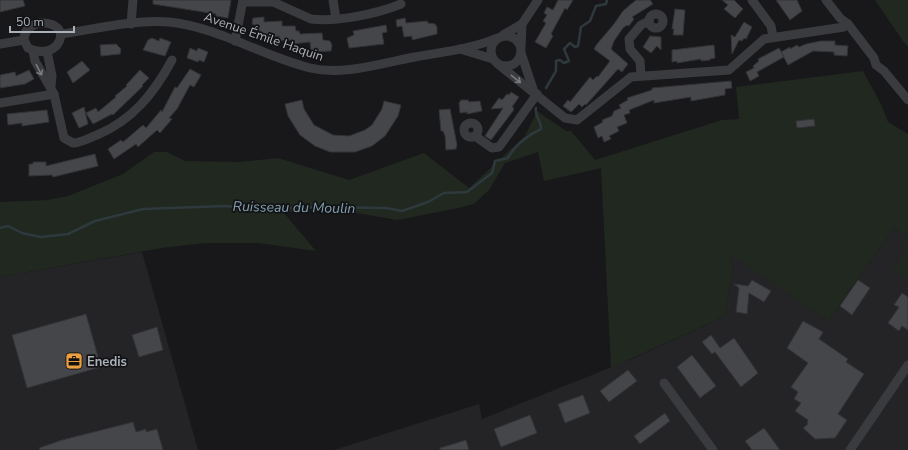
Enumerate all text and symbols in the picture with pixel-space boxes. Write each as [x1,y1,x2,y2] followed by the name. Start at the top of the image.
[201,7,326,66] street label: Avenue Émile Haquin
[10,8,74,34] scale bar
[16,14,44,30] text: 50 m
[36,64,43,76] one-way arrow
[510,74,521,83] one-way arrow
[232,197,356,218] water label: Ruisseau du Moulin
[64,351,84,371] office icon: Enedis
[87,353,127,371] place label: Enedis

